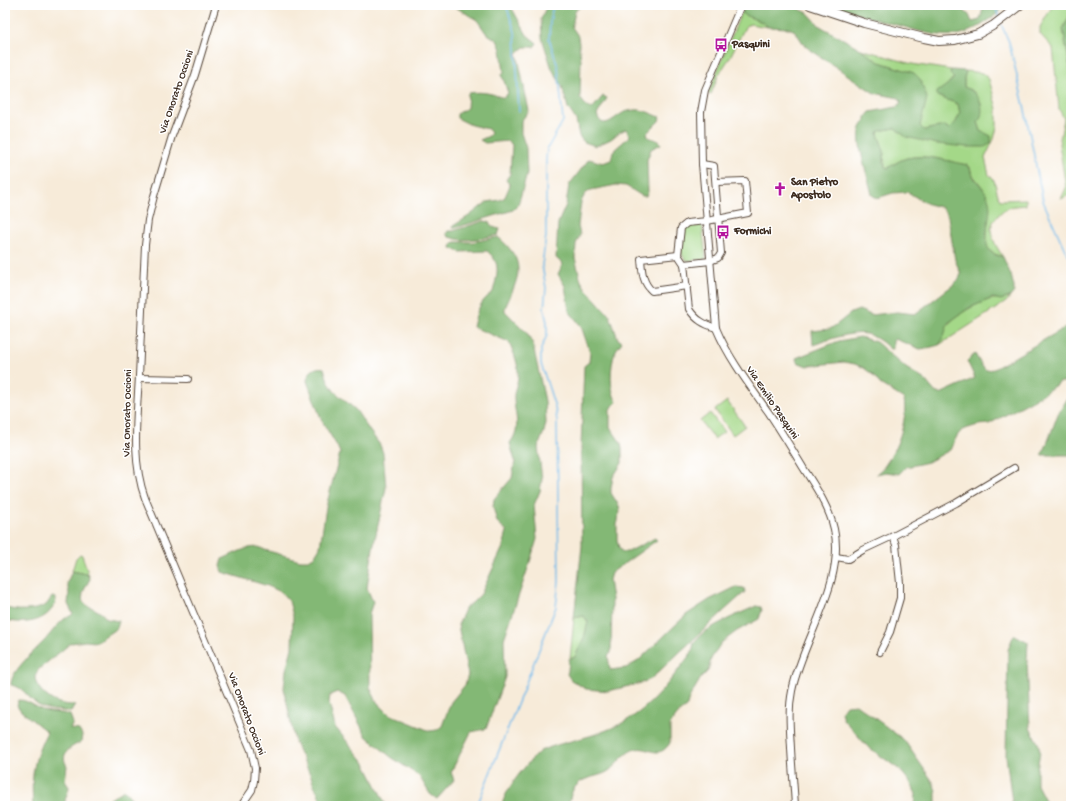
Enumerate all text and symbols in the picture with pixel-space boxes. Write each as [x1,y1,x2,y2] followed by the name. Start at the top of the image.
[713,37,729,53] bus stop icon: Pasquini
[731,39,771,52] place label: Pasquini
[157,49,197,136] street label: Via Onorato Occioni
[790,176,839,202] place label: San Pietro Apostolo
[772,181,788,197] church icon: San Pietro Apostolo
[715,224,731,240] bus stop icon: Formichi
[733,226,772,238] place label: Formichi
[743,363,801,442] street label: Via Emilio Pasquini
[121,369,135,458] street label: Via Onorato Occioni
[224,670,267,757] street label: Via Onorato Occioni

